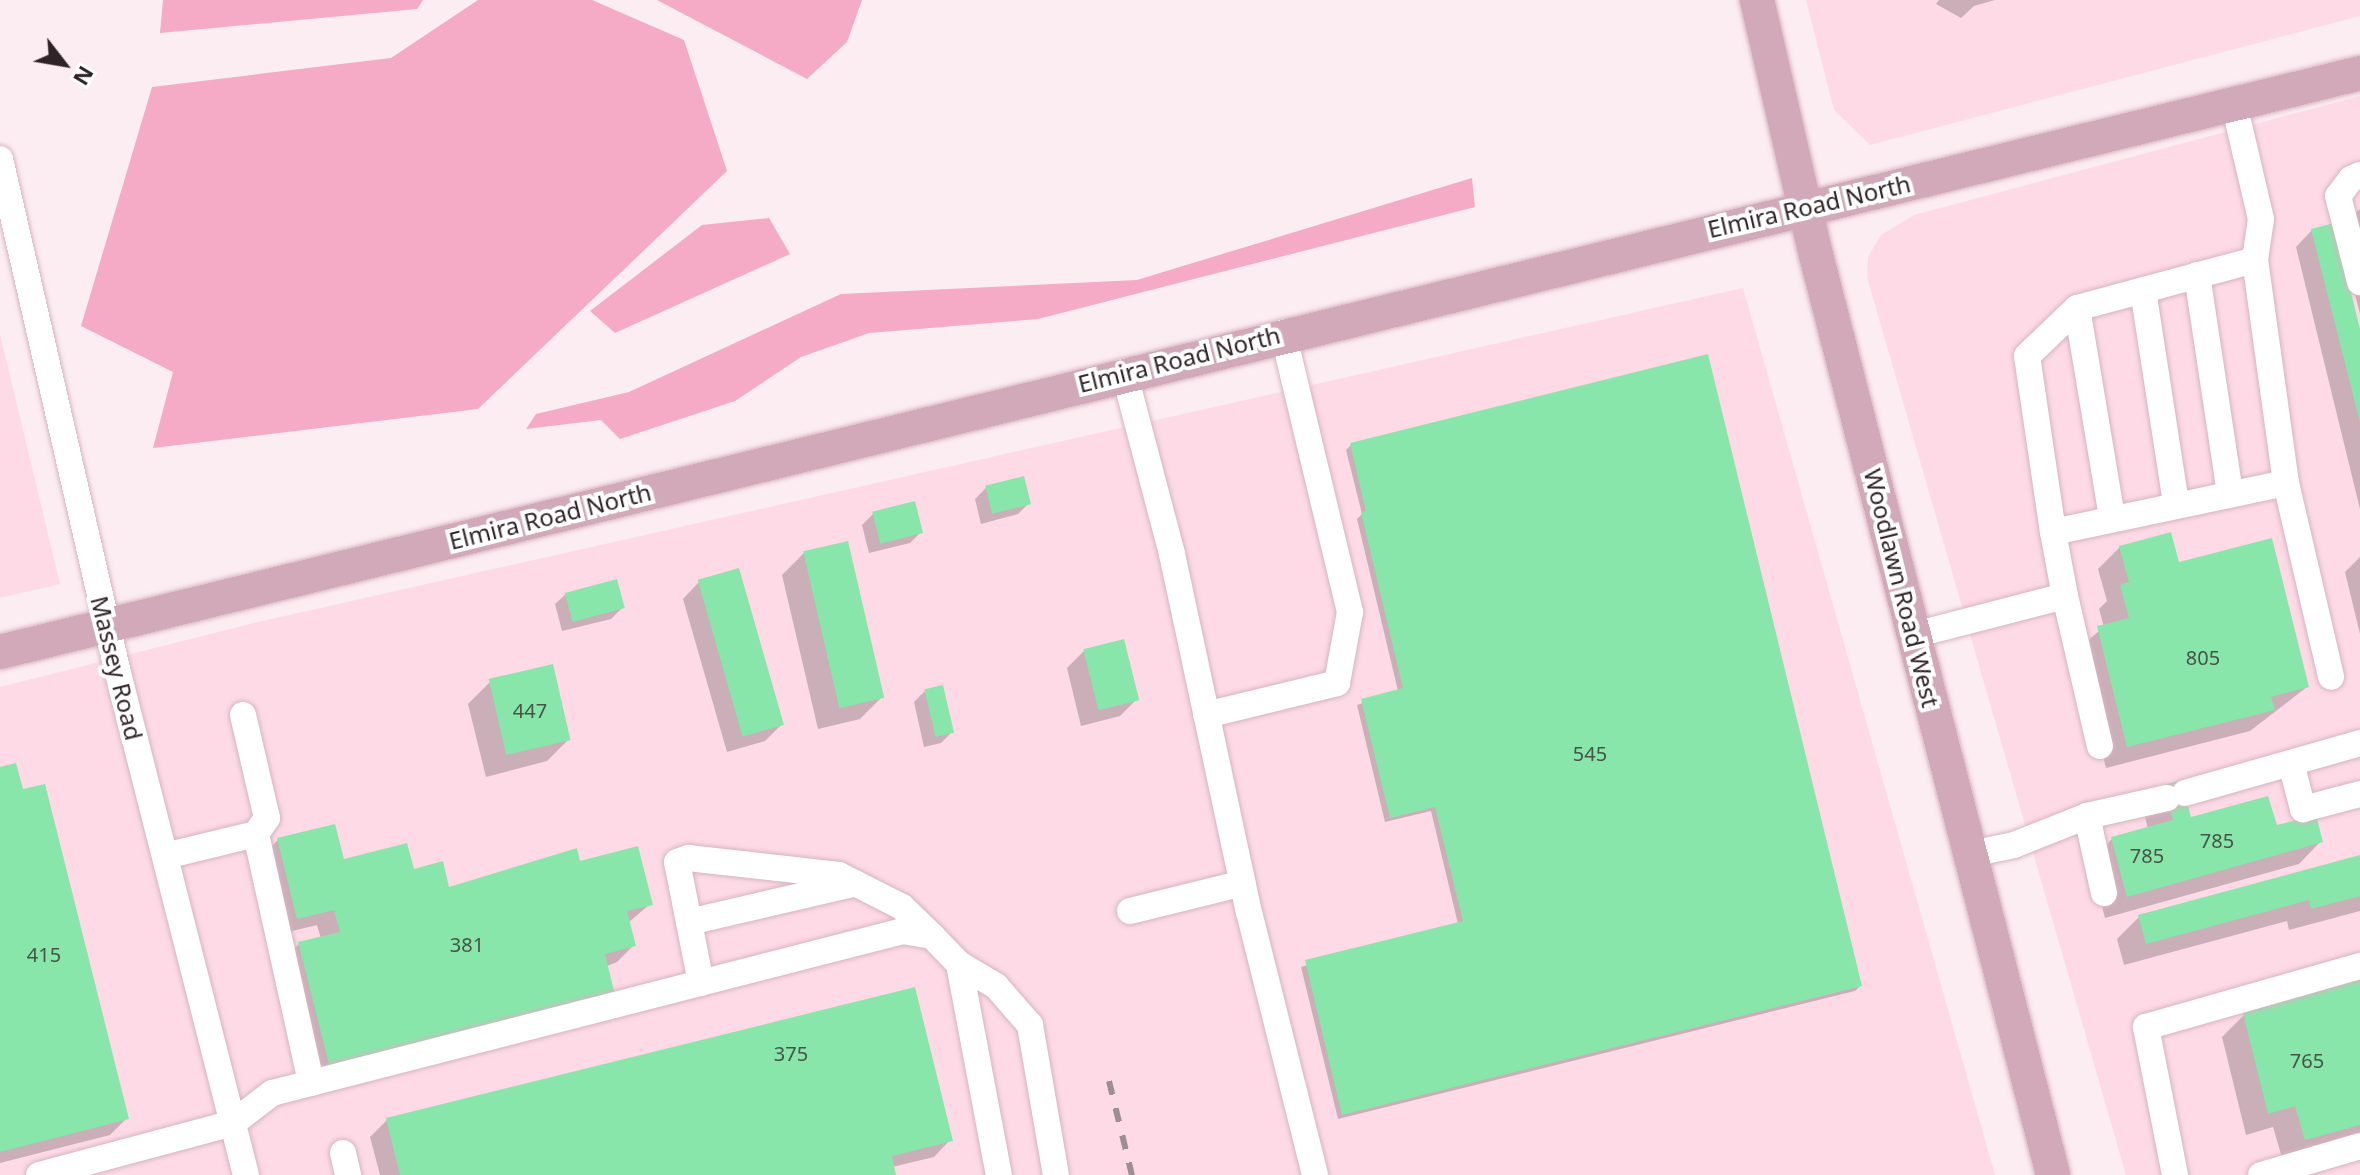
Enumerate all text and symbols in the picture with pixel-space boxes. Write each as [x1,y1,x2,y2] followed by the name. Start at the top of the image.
[24,24,104,104] north arrow
[67,61,102,92] text: N
[1705,169,1913,243] street label: Elmira Road North
[1075,320,1283,398] street label: Elmira Road North
[1858,466,1946,710] street label: Woodlawn Road West
[446,477,654,555] street label: Elmira Road North
[85,593,149,743] street label: Massey Road
[2186,645,2220,669] house number: 805
[513,698,547,722] house number: 447
[1573,741,1607,765] house number: 545
[2200,828,2234,852] house number: 785
[2130,843,2164,867] house number: 785
[450,932,484,956] house number: 381
[27,942,61,966] house number: 415
[774,1041,808,1065] house number: 375
[2290,1048,2324,1072] house number: 765

